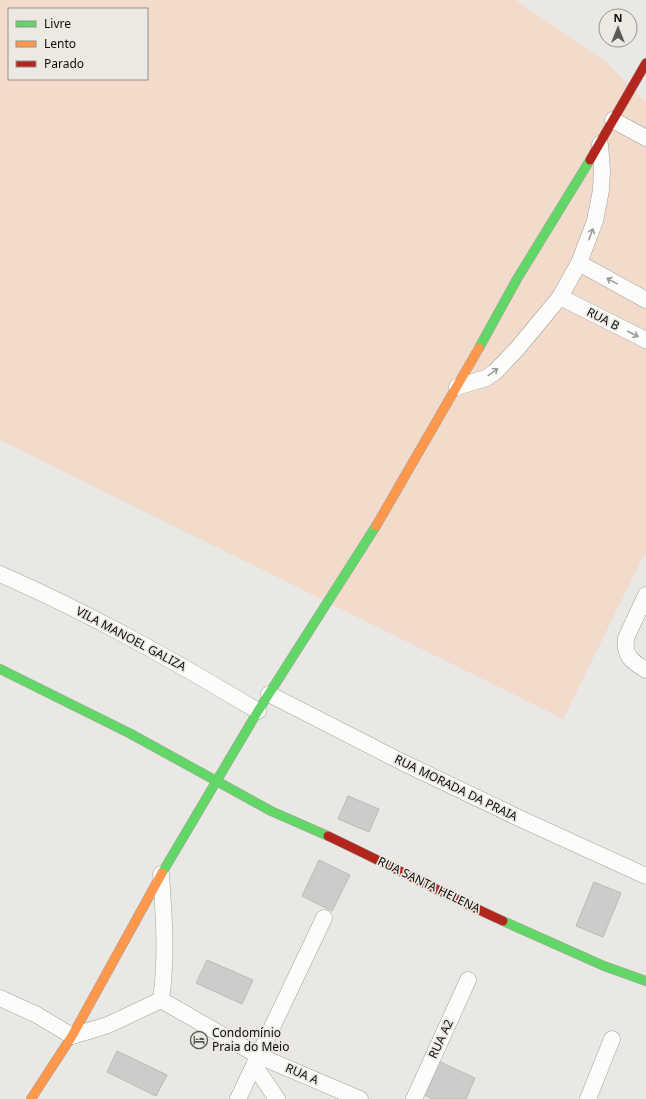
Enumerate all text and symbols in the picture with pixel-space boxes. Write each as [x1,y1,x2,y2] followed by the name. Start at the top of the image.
[8,8,148,80] legend
[598,8,638,48] north arrow
[614,10,622,25] text: N
[44,15,71,32] text: Livre
[44,35,76,52] text: Lento
[44,55,84,72] text: Parado
[587,228,595,240] one-way arrow
[607,277,619,285] one-way arrow
[584,303,623,334] street label: RUA B
[626,330,638,338] one-way arrow
[487,368,498,377] one-way arrow
[73,602,190,675] street label: VILA MANOEL GALIZA
[392,750,521,825] street label: RUA MORADA DA PRAIA
[375,852,484,917] street label: RUA SANTA HELENA
[424,1016,457,1061] street label: RUA A2
[212,1024,289,1055] place label: Condomínio Praia do Meio
[189,1030,209,1050] hotel icon: Condomínio Praia do Meio
[283,1059,322,1088] street label: RUA A

